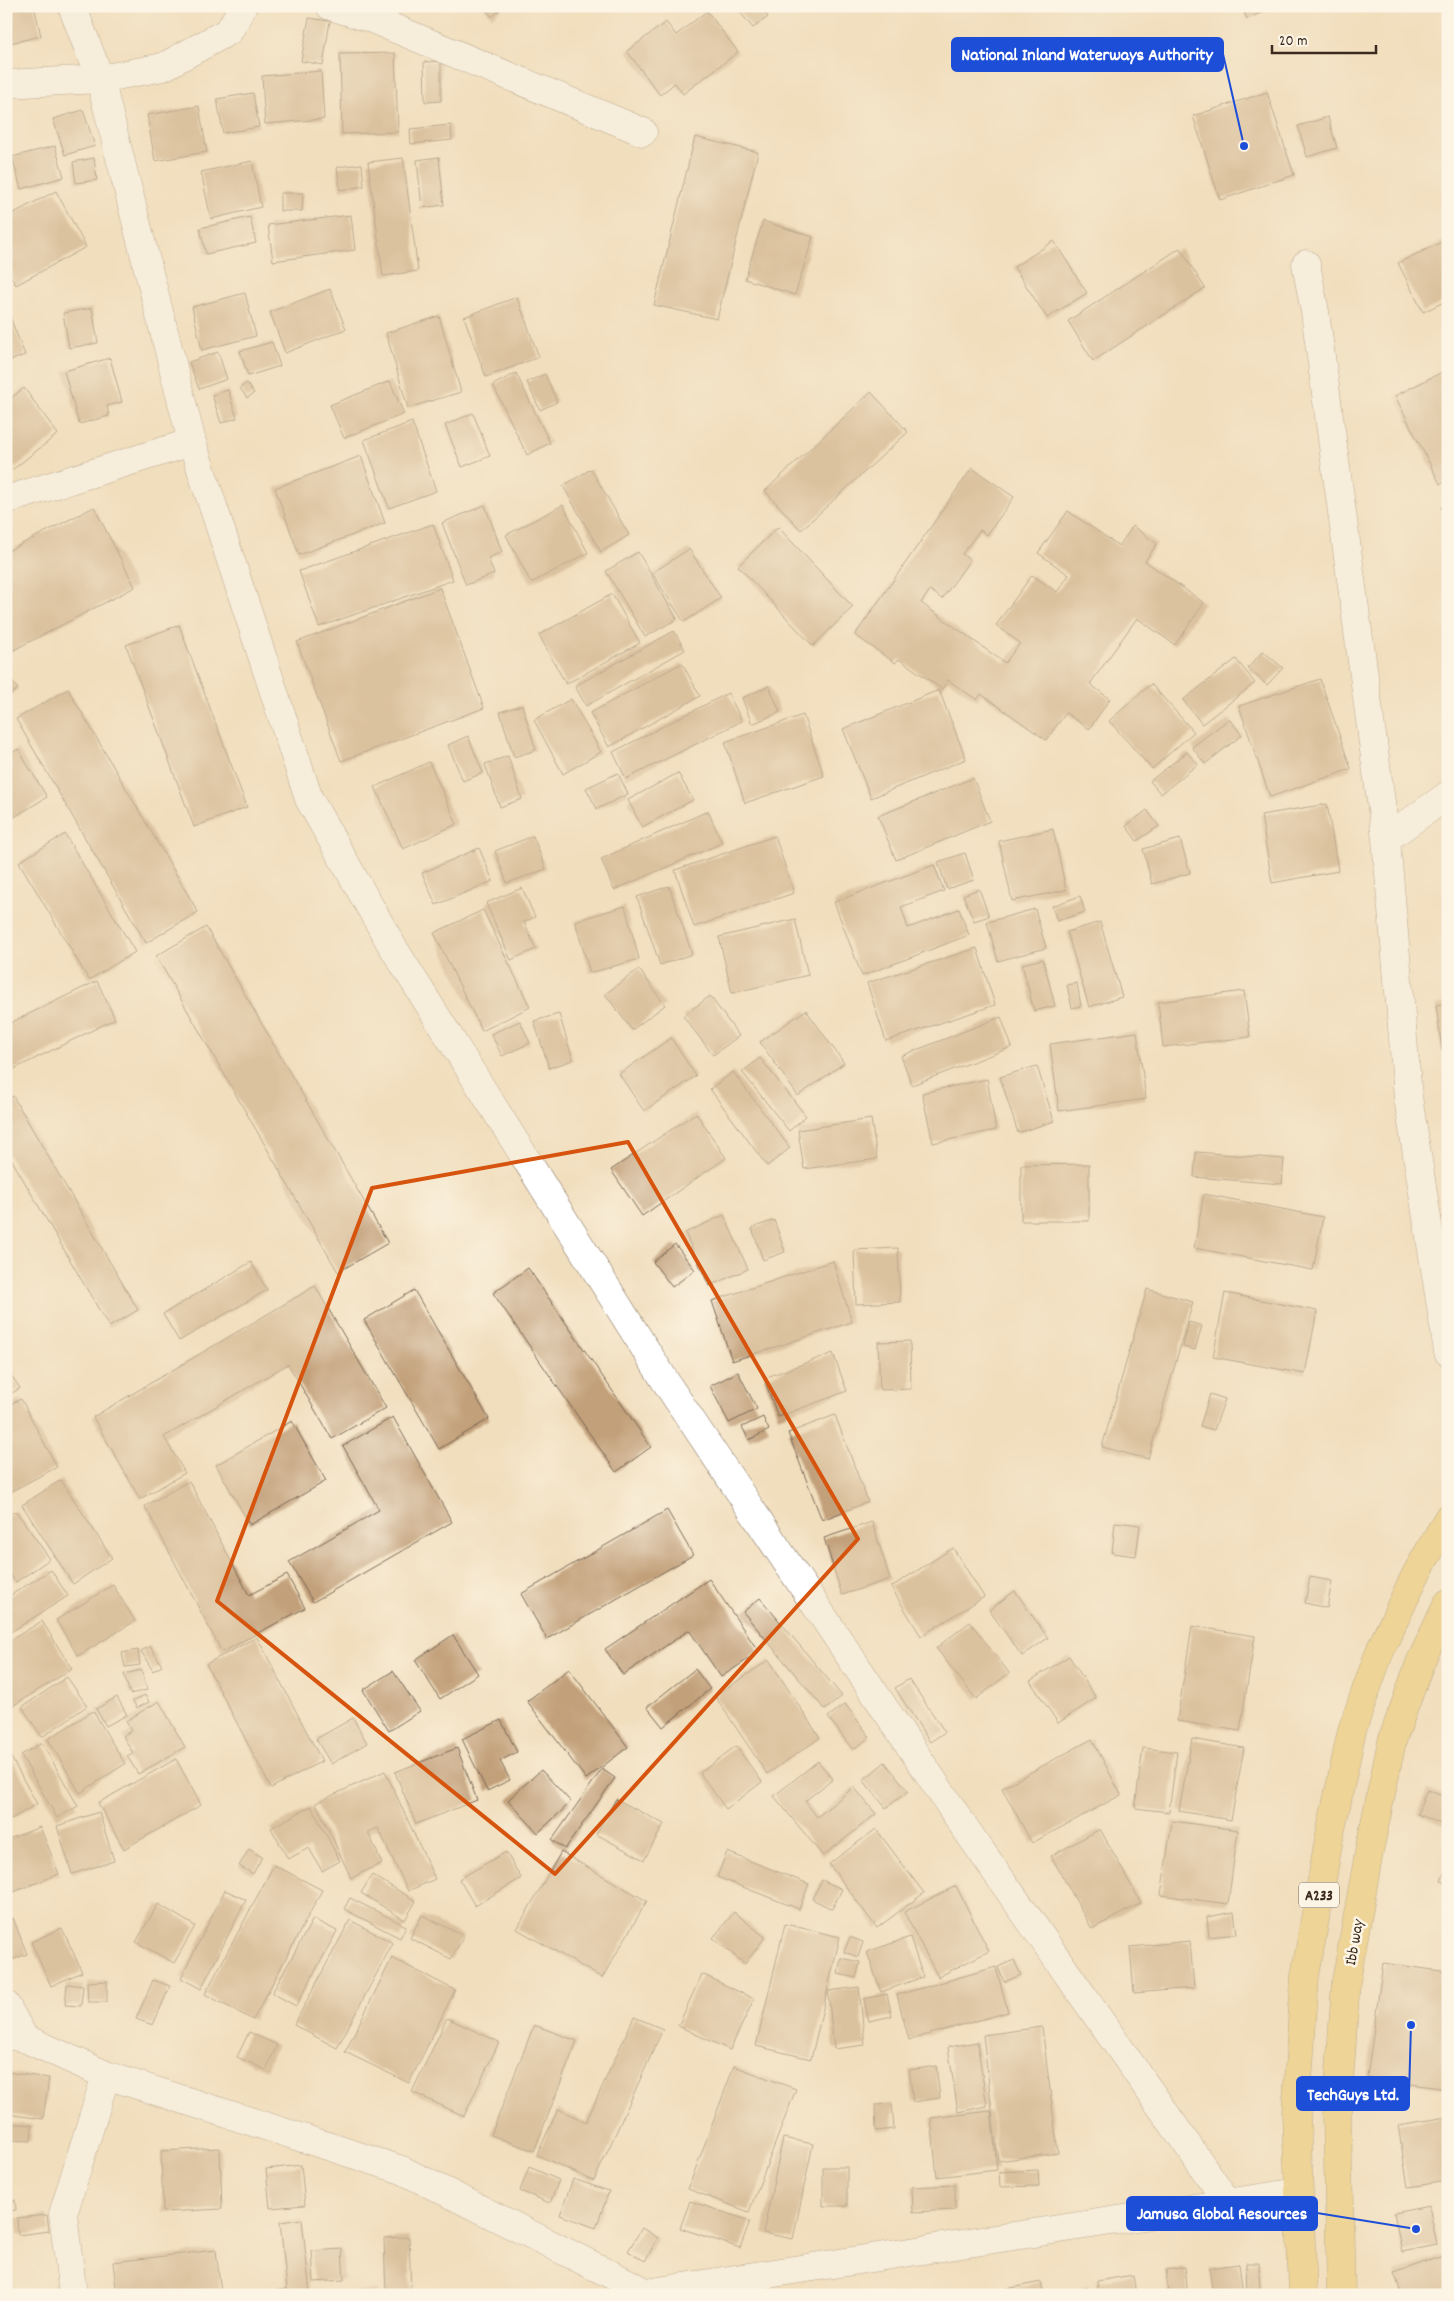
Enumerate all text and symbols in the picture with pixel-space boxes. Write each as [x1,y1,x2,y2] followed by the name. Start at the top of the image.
[1272,22,1375,54] scale bar
[1279,31,1307,53] text: 20 m
[952,38,1223,71] callout: National Inland Waterways Authority
[961,44,1213,69] text: National Inland Waterways Authority
[1299,1882,1339,1908] road number: A233
[1340,1917,1371,1967] street label: Ibb way
[1297,2077,1409,2110] callout: TechGuys Ltd.
[1307,2084,1399,2109] text: TechGuys Ltd.
[1127,2197,1317,2230] callout: Jamusa Global Resources
[1137,2203,1308,2228] text: Jamusa Global Resources

